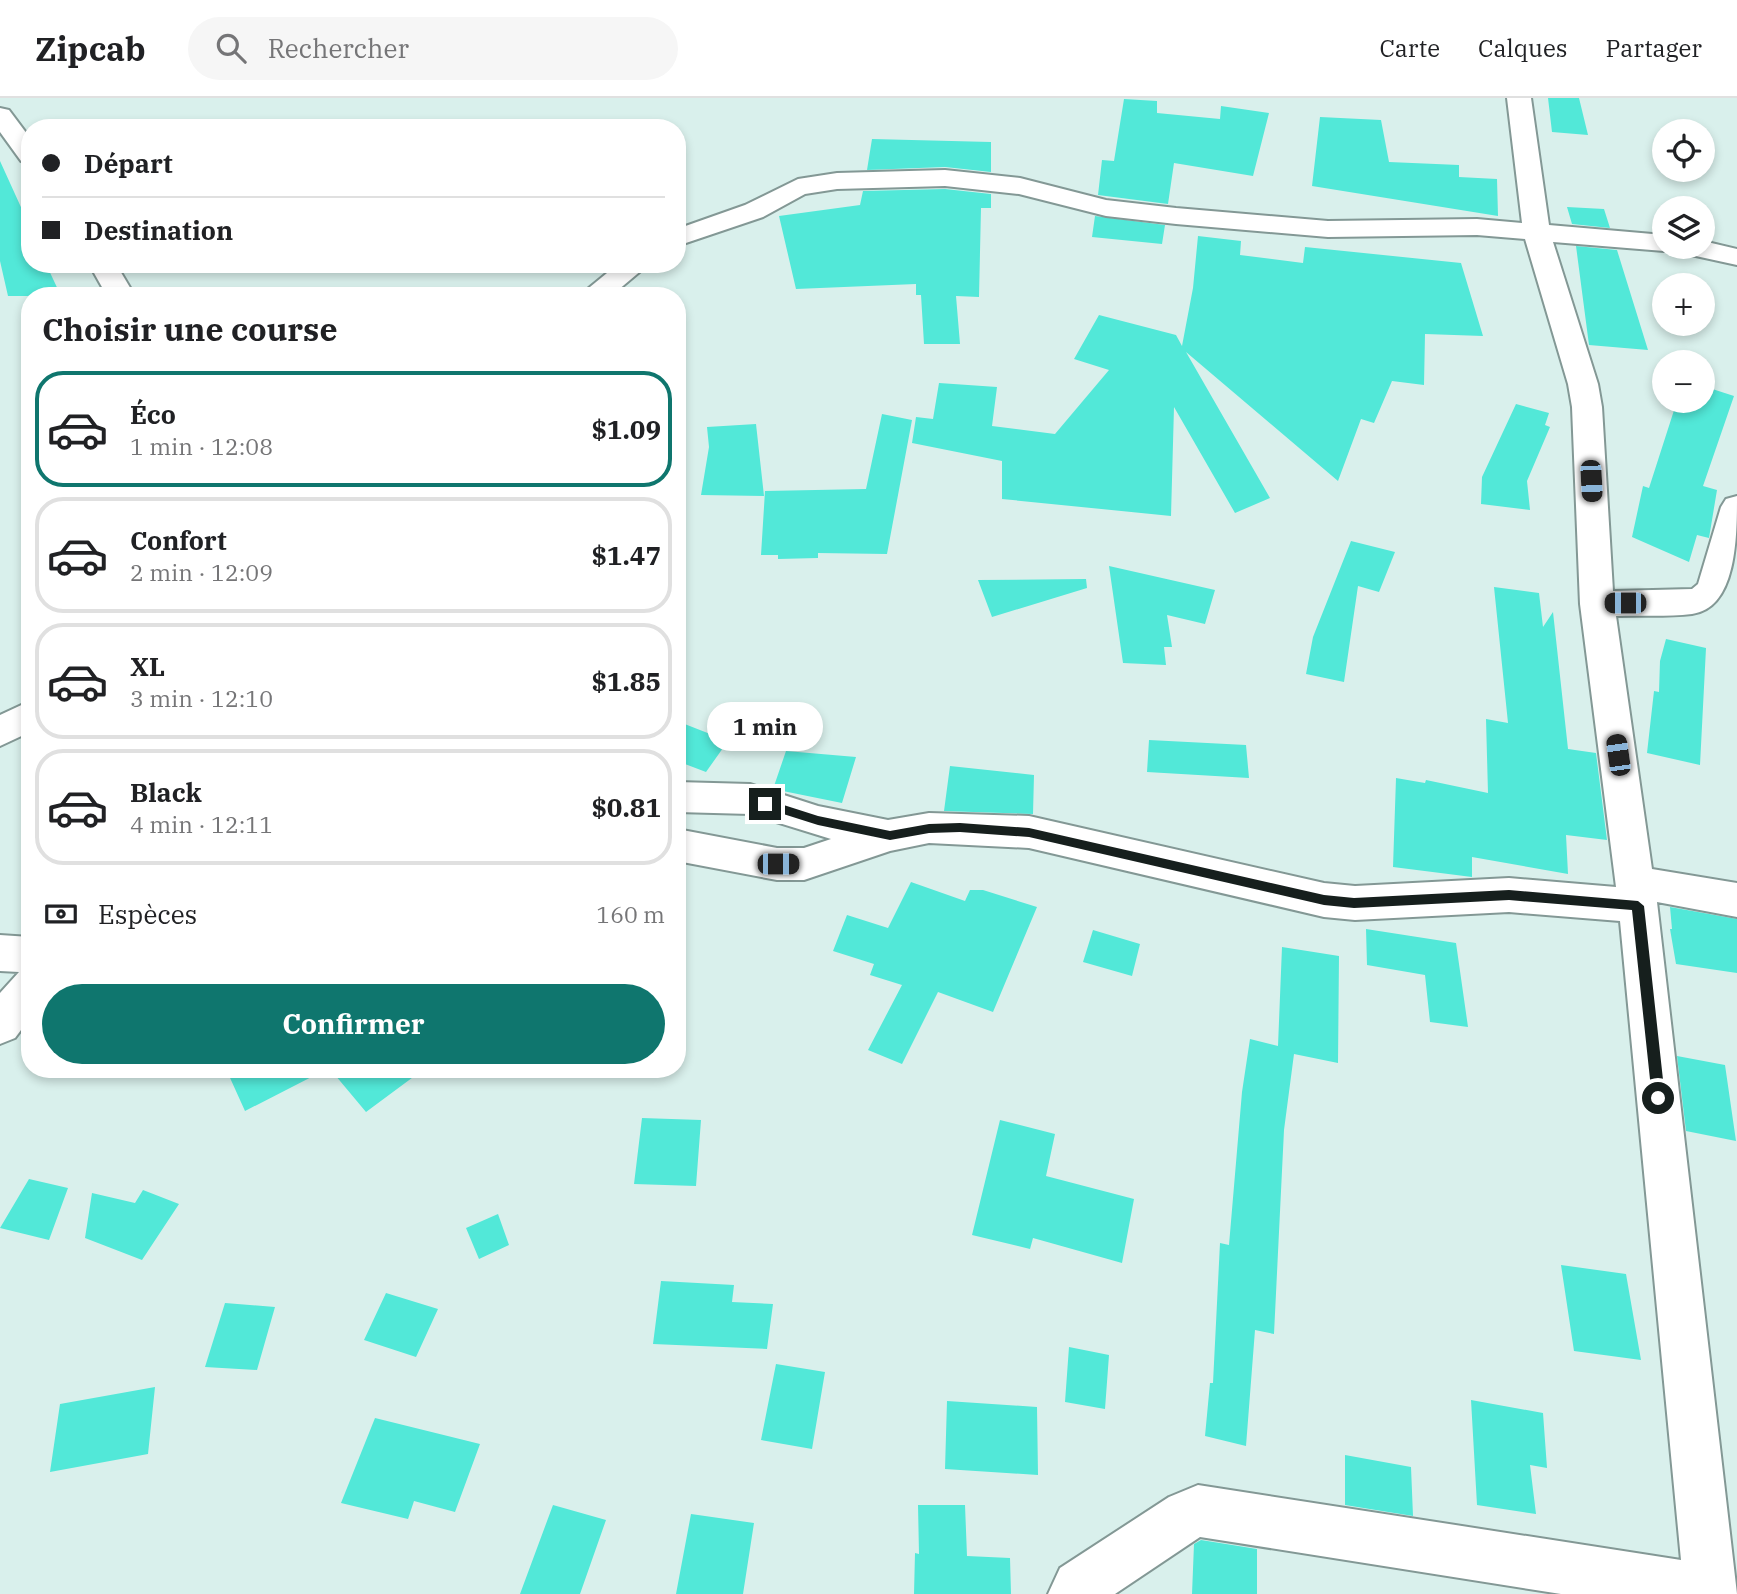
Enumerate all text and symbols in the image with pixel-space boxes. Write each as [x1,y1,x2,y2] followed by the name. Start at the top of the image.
[188,17,678,80] search box
[35,27,146,70] text: Zipcab
[212,29,250,67] icon: search
[268,31,409,65] text: Rechercher
[1379,32,1440,64] text: Carte
[1478,32,1568,64] text: Calques
[1606,32,1702,64] text: Partager
[1652,119,1715,413] map controls
[1652,119,1715,182] button: locate
[84,146,173,180] text: Départ
[1652,196,1715,259] button: layers
[84,213,233,247] text: Destination
[1652,273,1715,336] button: +
[42,308,338,350] text: Choisir une course
[1652,350,1715,413] button: −
[130,397,176,431] text: Éco
[46,398,109,461] icon: car
[591,412,661,446] text: $1.09
[130,431,273,461] text: 1 min · 12:08
[1580,459,1603,503] car
[130,523,227,557] text: Confort
[46,524,109,587] icon: car
[591,538,661,572] text: $1.47
[130,557,273,587] text: 2 min · 12:09
[1605,593,1647,614] car
[130,649,165,683] text: XL
[46,650,109,713] icon: car
[591,664,661,698] text: $1.85
[130,683,273,713] text: 3 min · 12:10
[707,702,823,752] callout: 1 min
[733,711,797,741] text: 1 min
[1605,733,1632,777] car
[130,775,202,809] text: Black
[46,776,109,839] icon: car
[749,788,781,820] route end
[591,790,661,824] text: $0.81
[130,809,273,839] text: 4 min · 12:11
[758,854,800,875] car
[42,895,80,933] icon: cash
[98,897,197,931] text: Espèces
[596,899,665,929] text: 160 m
[42,984,665,1064] button: Confirmer
[1642,1082,1674,1114] route start

